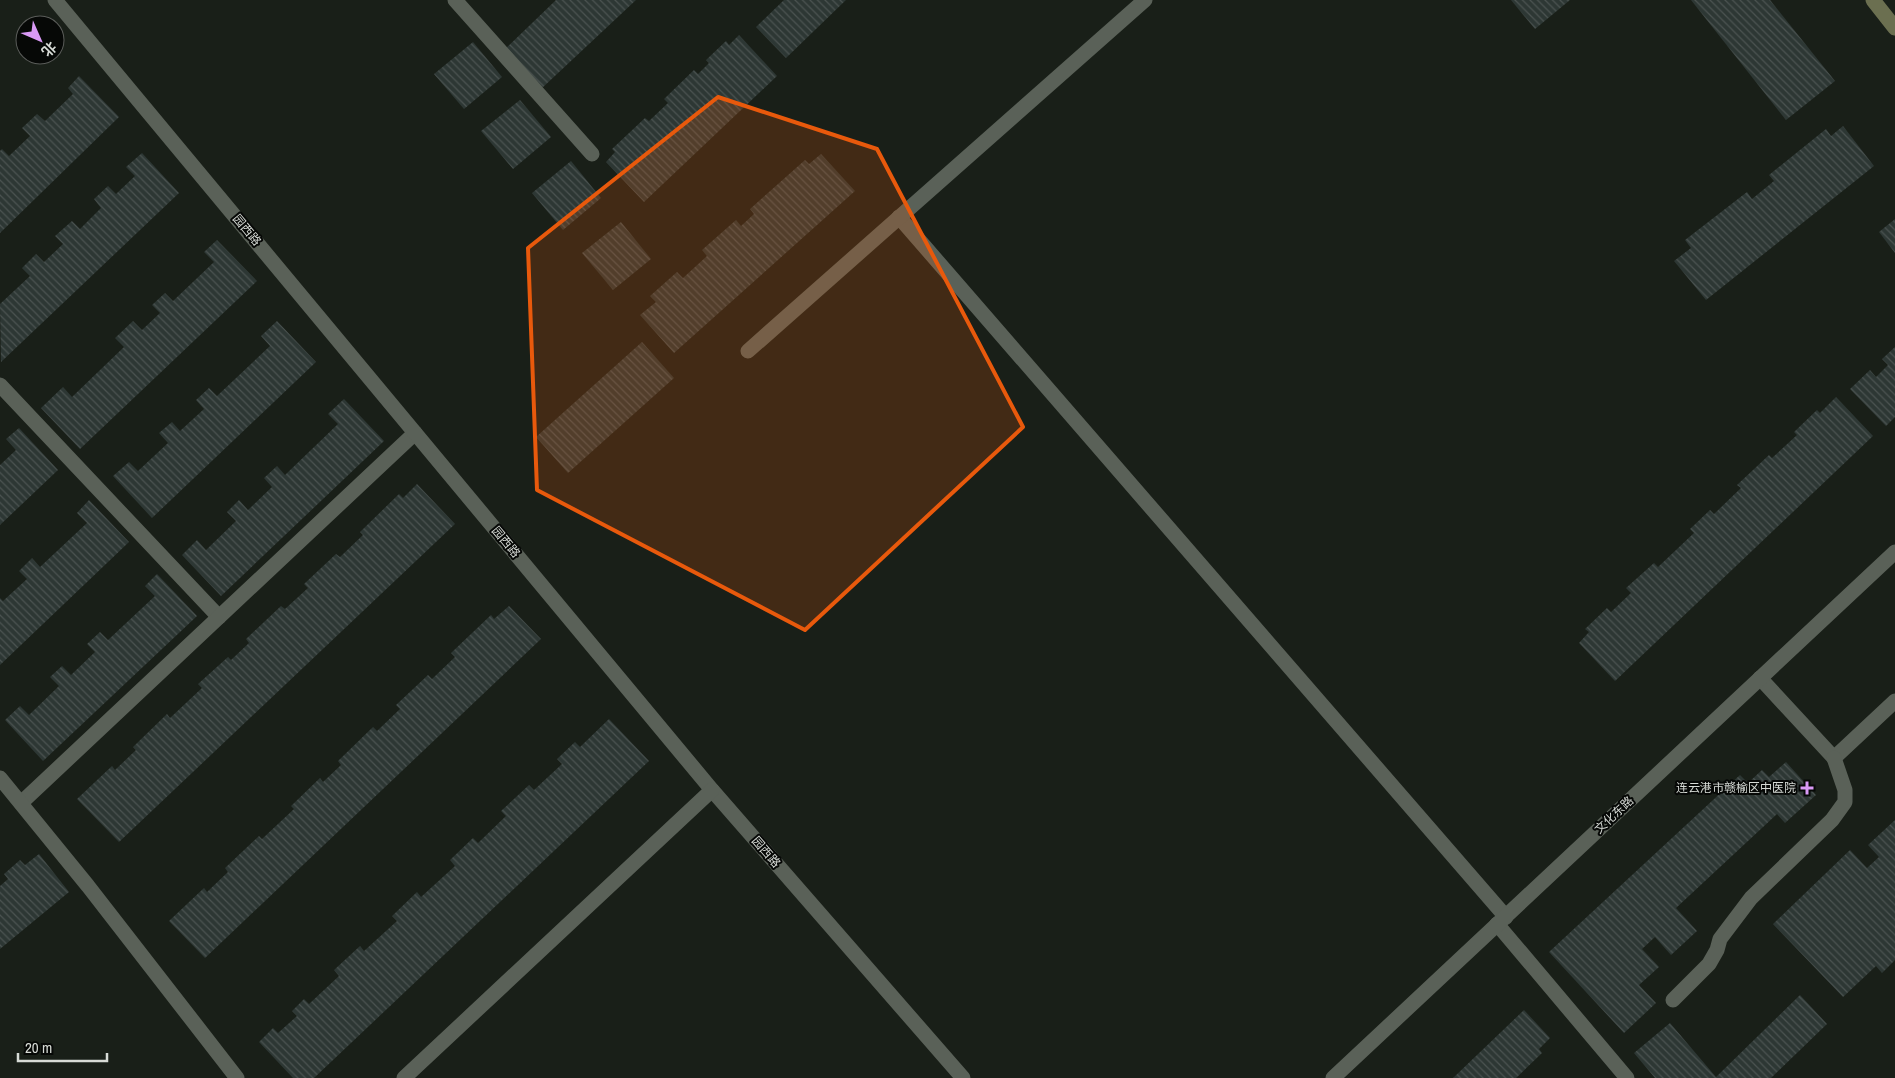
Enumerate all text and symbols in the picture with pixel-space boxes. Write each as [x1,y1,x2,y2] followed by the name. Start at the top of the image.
[15,15,65,65] north arrow
[38,38,61,61] text: 北
[229,211,265,249] street label: 园西路
[488,523,524,561] street label: 园西路
[1676,780,1796,796] place label: 连云港市赣榆区中医院
[1800,781,1814,795] marker: 连云港市赣榆区中医院
[1591,793,1637,837] street label: 文化东路
[748,833,784,871] street label: 园西路
[18,1030,106,1062] scale bar
[25,1037,52,1058] text: 20 m

